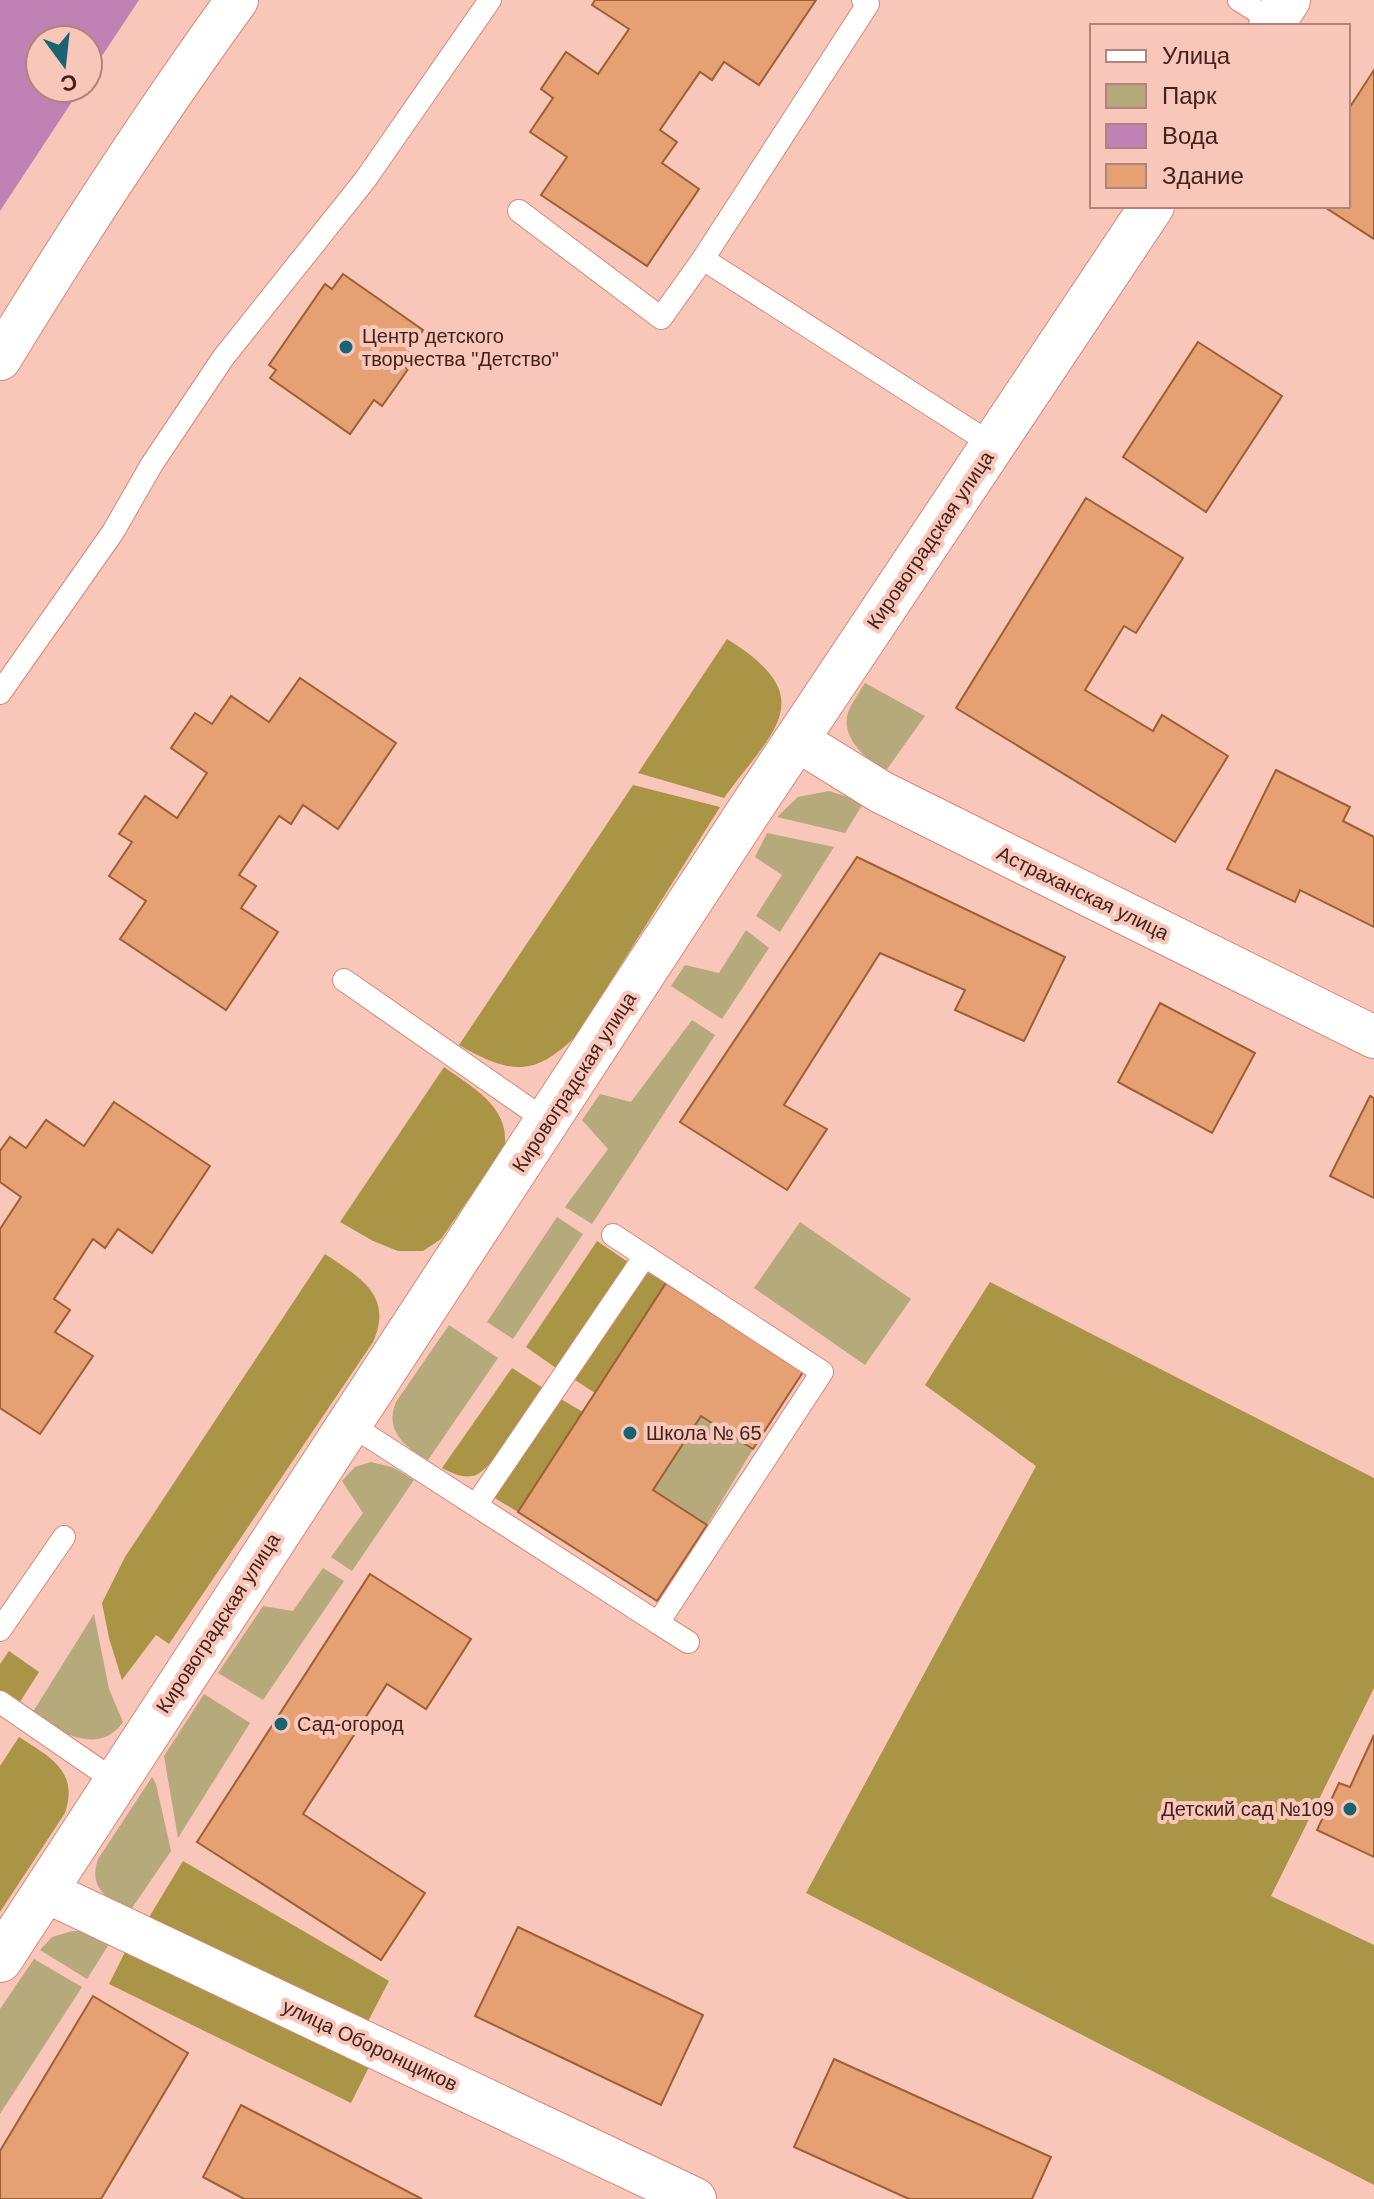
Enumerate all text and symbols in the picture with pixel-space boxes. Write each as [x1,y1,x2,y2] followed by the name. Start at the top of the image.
[24,24,104,104] north arrow
[1090,24,1350,208] legend
[1162,42,1231,69] text: Улица
[58,69,80,97] text: С
[1162,82,1217,109] text: Парк
[1162,122,1219,149] text: Вода
[1162,162,1244,189] text: Здание
[362,325,559,370] place label: Центр детского творчества "Детство"
[337,338,355,356] marker: Центр детского творчества "Детство"
[862,446,998,633] street label: Кировоградская улица
[994,842,1173,945] street label: Астраханская улица
[508,987,641,1176] street label: Кировоградская улица
[646,1422,762,1444] place label: Школа № 65
[621,1424,639,1442] marker: Школа № 65
[152,1528,285,1717] street label: Кировоградская улица
[297,1713,404,1735] place label: Сад-огород
[272,1715,290,1733] marker: Сад-огород
[1161,1798,1334,1820] place label: Детский сад №109
[1341,1800,1359,1818] marker: Детский сад №109
[279,1995,461,2095] street label: улица Оборонщиков

